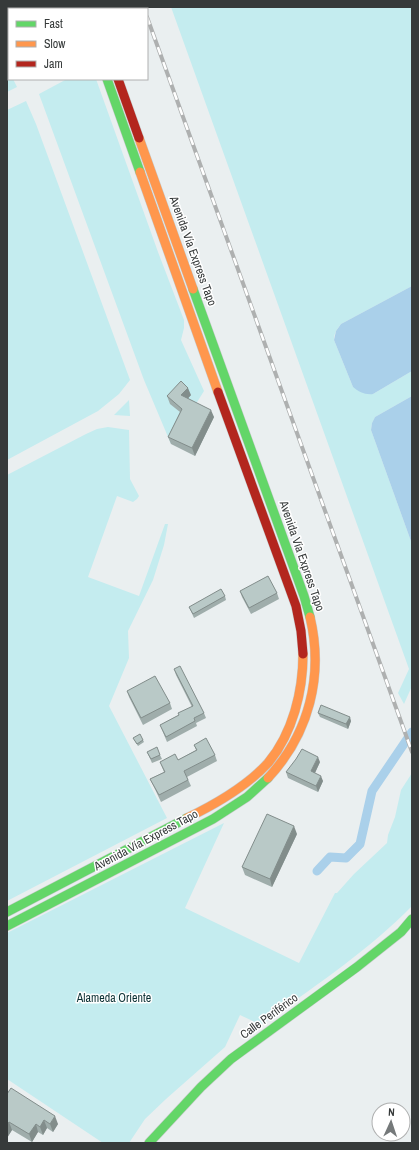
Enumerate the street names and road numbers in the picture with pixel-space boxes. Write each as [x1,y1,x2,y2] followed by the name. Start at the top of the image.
[165,193,220,308] street label: Avenida Vía Express Tapo
[275,498,328,613] street label: Avenida Vía Express Tapo
[90,806,201,875] street label: Avenida Vía Express Tapo
[237,990,301,1042] street label: Calle Periférico

